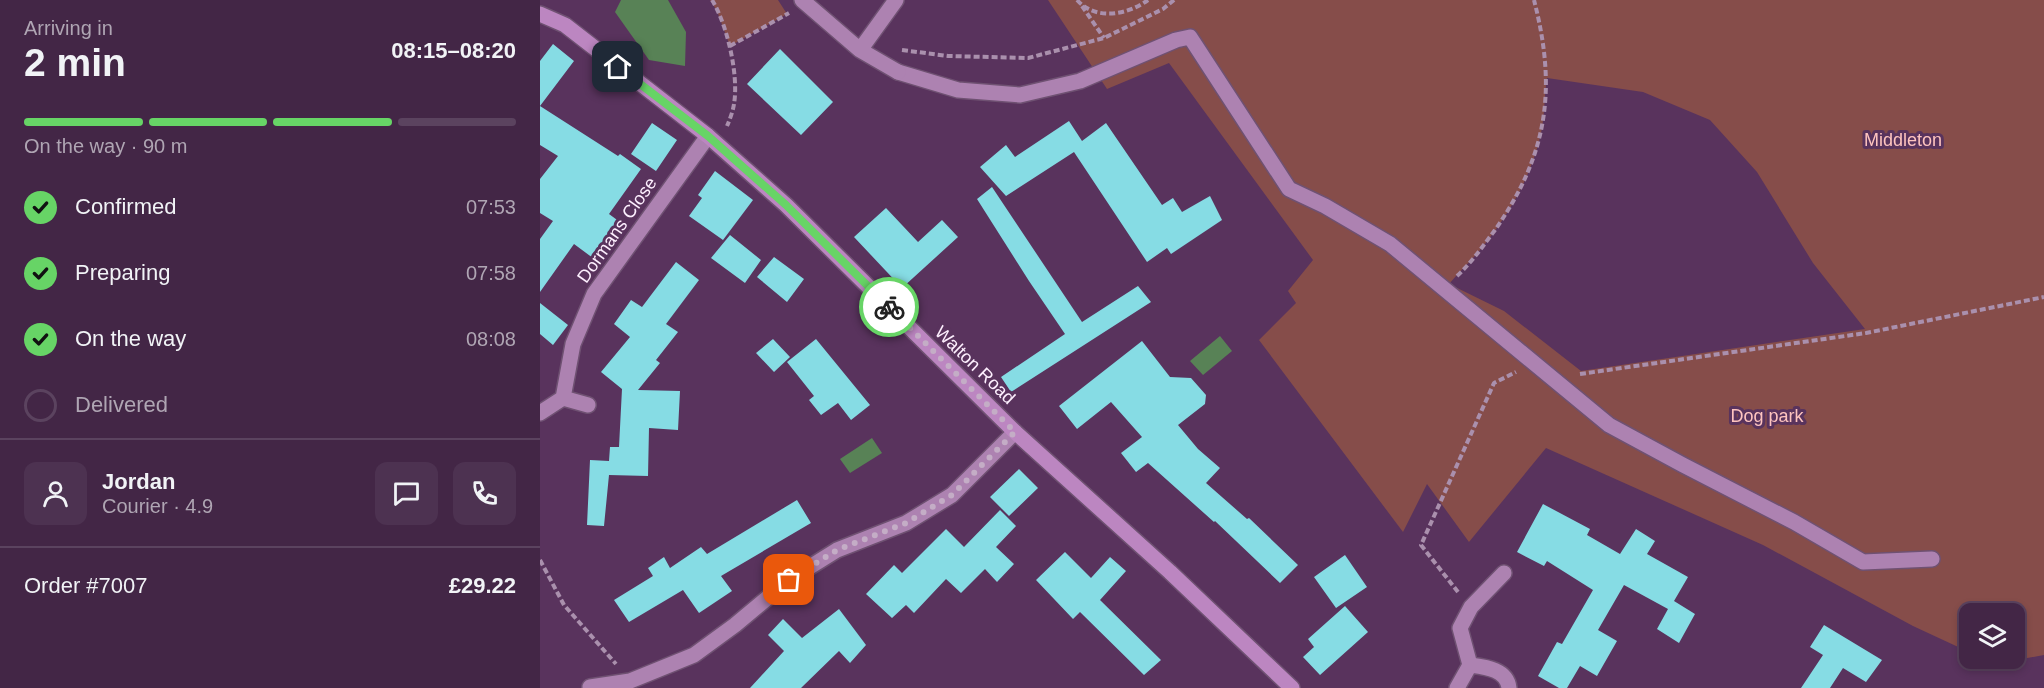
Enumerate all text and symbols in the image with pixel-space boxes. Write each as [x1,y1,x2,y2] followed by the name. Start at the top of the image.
[24,17,113,39] text: Arriving in
[391,38,516,63] text: 08:15–08:20
[24,41,126,84] text: 2 min
[592,41,643,92] pin
[601,50,634,83] icon: home
[1864,130,1942,150] park label: Middleton
[24,135,187,157] text: On the way · 90 m
[573,173,661,287] street label: Dormans Close
[24,191,57,224] icon: check
[75,194,176,219] text: Confirmed
[466,196,516,218] text: 07:53
[24,257,57,290] icon: check
[75,260,170,285] text: Preparing
[466,262,516,284] text: 07:58
[859,277,919,337] courier
[873,291,906,324] icon: bike
[931,322,1019,408] street label: Walton Road
[24,323,57,356] icon: check
[75,326,186,351] text: On the way
[466,328,516,350] text: 08:08
[75,392,168,417] text: Delivered
[1730,406,1805,426] park label: Dog park
[24,462,87,525] button: person
[375,462,438,525] button: chat
[453,462,516,525] button: phone
[102,469,175,494] text: Jordan
[102,495,213,517] text: Courier · 4.9
[763,554,814,605] pin
[772,563,805,596] icon: bag
[24,573,148,598] text: Order #7007
[449,573,516,598] text: £29.22
[1959,603,2025,669] map controls
[1959,603,2025,669] button: layers

